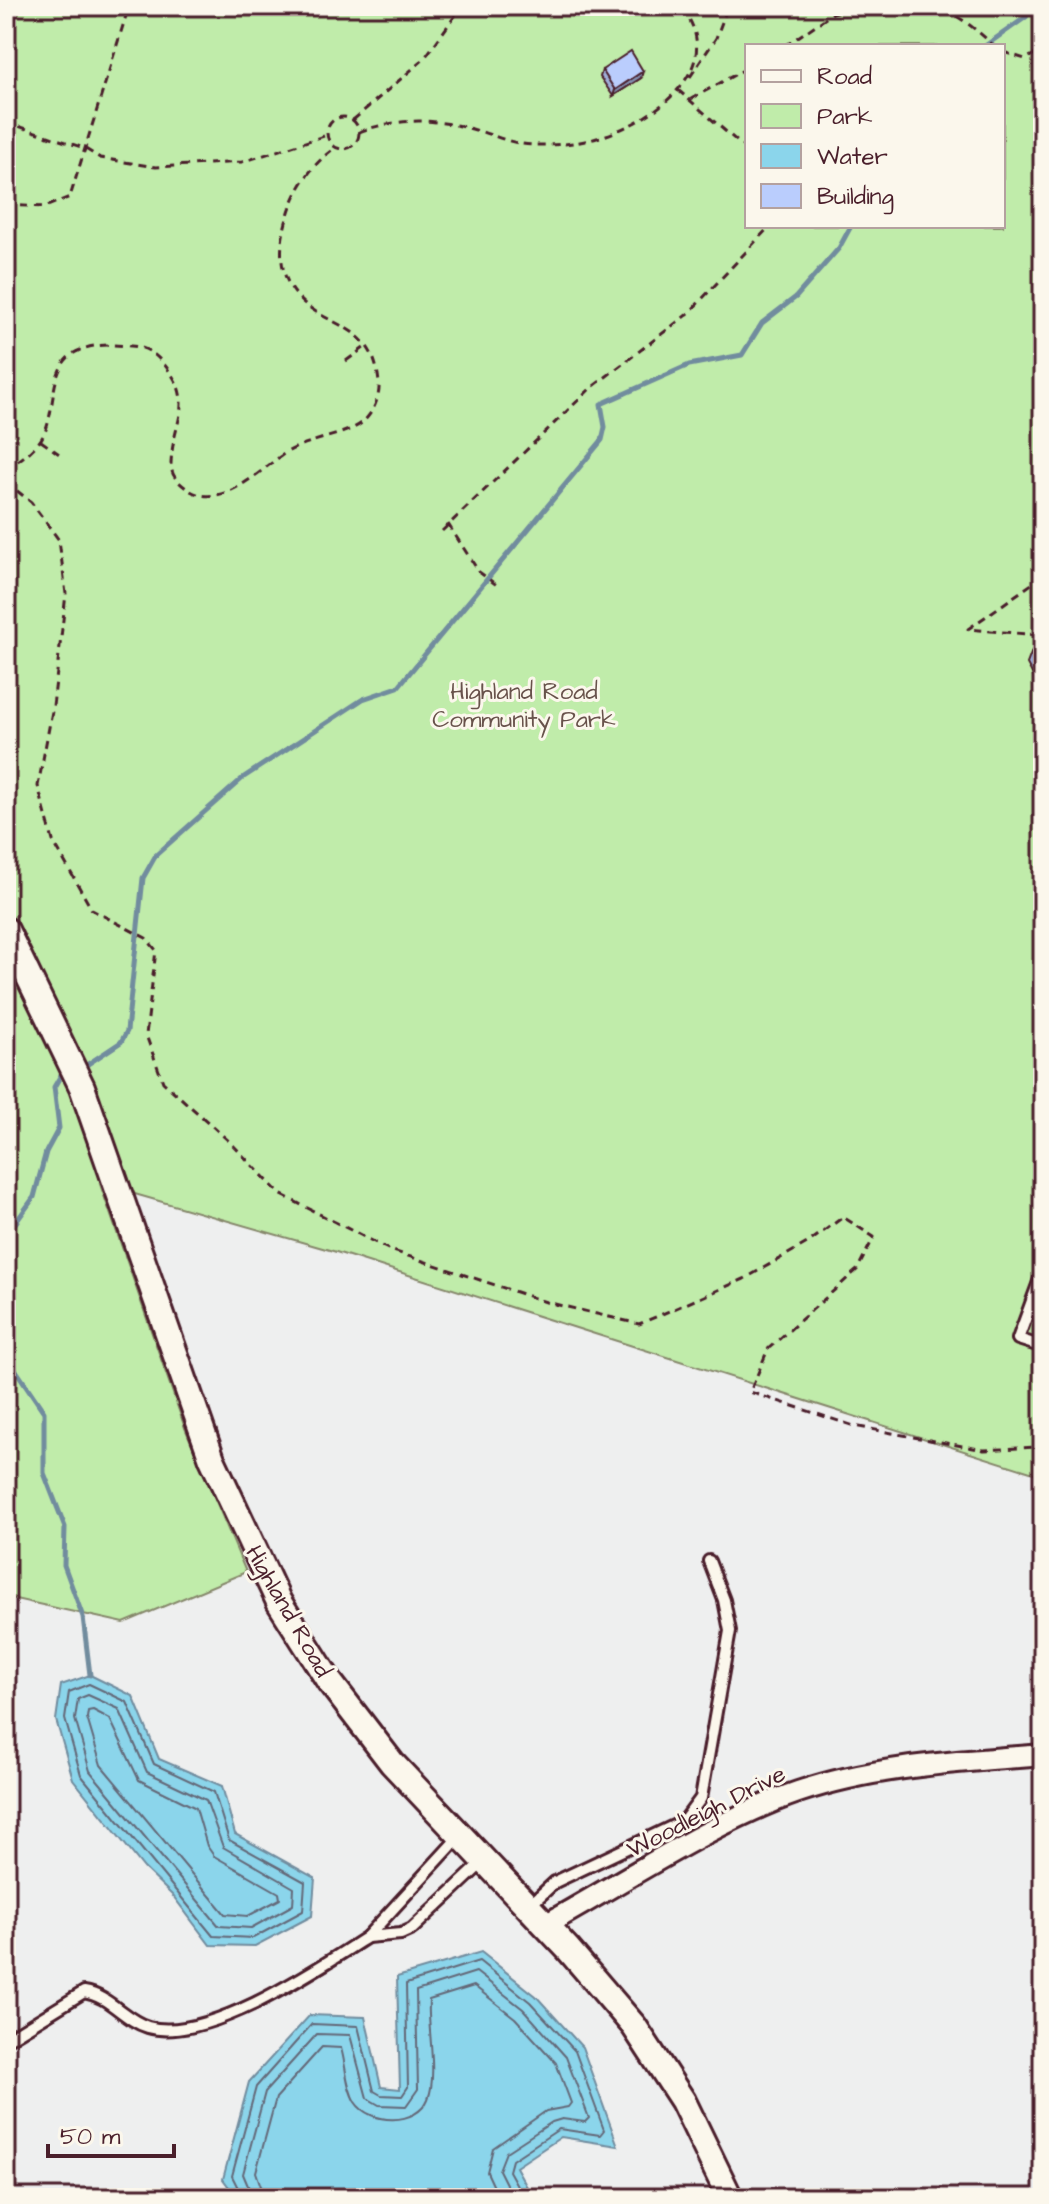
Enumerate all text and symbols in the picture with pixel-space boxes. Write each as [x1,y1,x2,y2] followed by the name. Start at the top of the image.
[745,44,1005,228] legend
[817,60,872,94] text: Road
[817,100,873,134] text: Park
[817,140,888,174] text: Water
[817,180,894,215] text: Building
[432,675,616,738] park label: Highland Road Community Park
[236,1539,340,1684] street label: Highland Road
[621,1757,792,1867] street label: Woodleigh Drive
[48,2108,174,2158] scale bar
[60,2120,121,2154] text: 50 m

